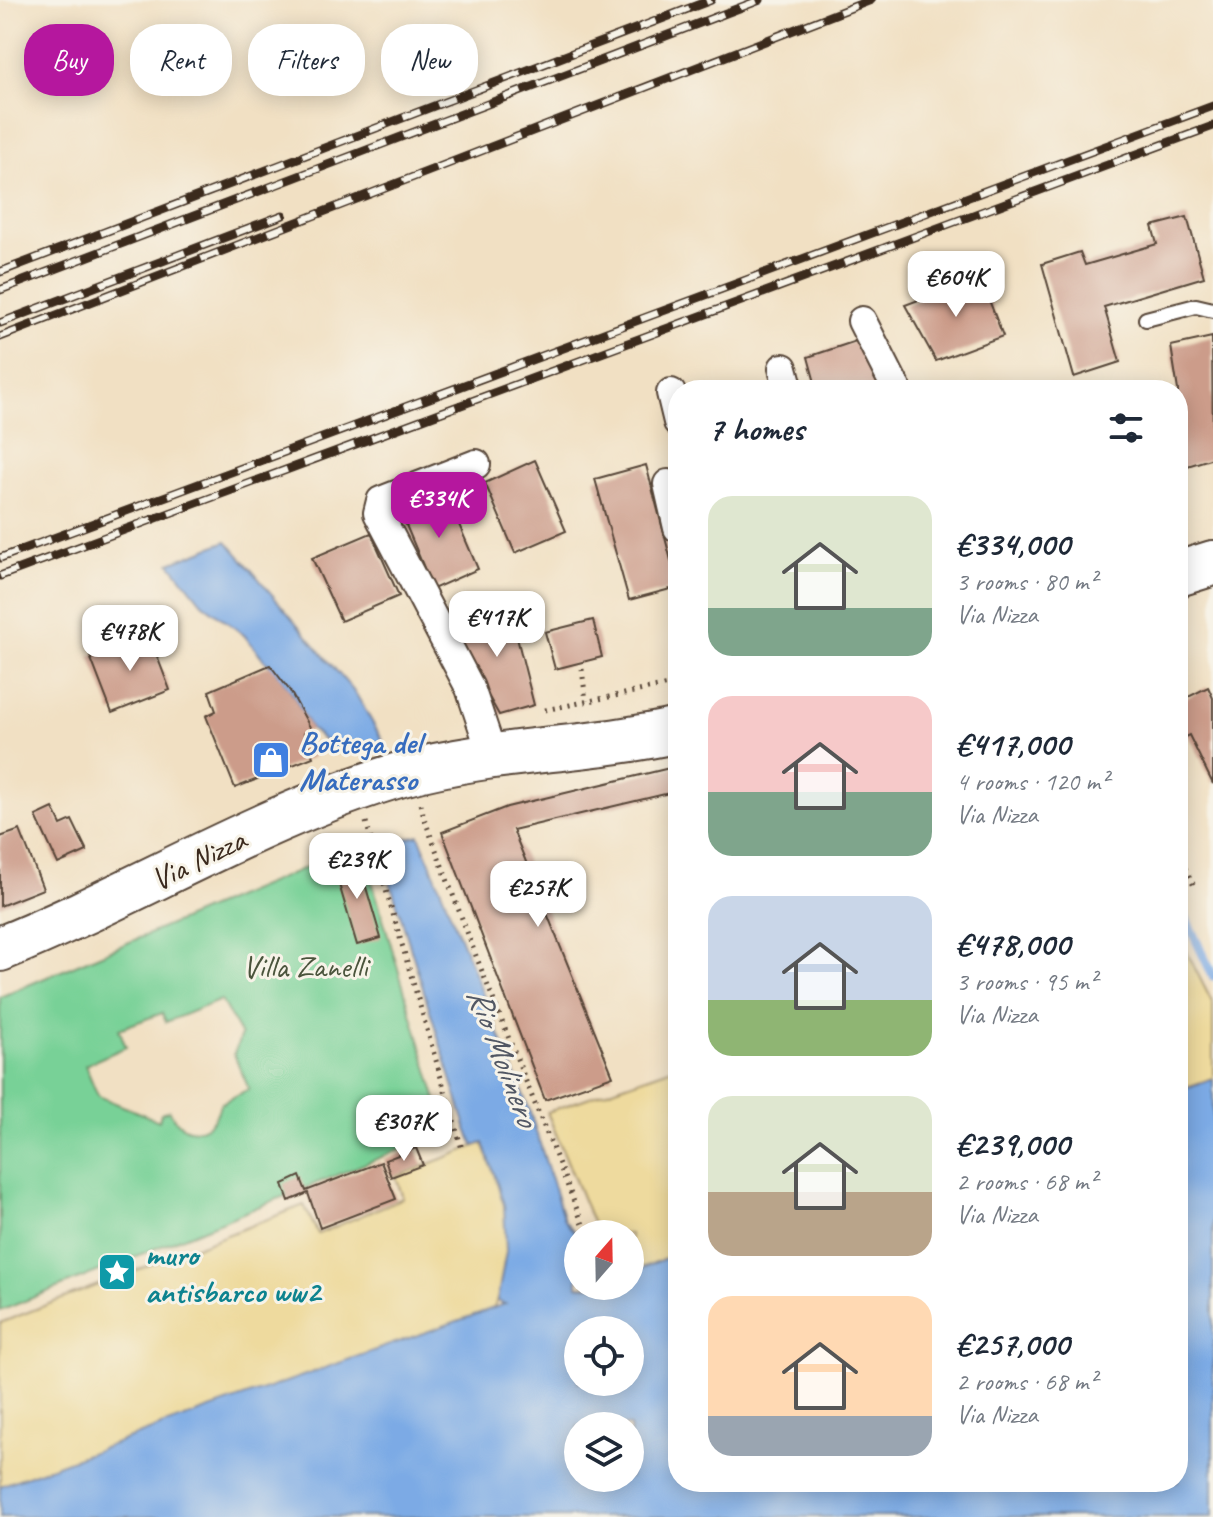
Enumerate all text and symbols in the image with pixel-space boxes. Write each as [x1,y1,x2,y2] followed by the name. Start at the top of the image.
[24,24,114,96] chip: Buy
[130,24,232,96] chip: Rent
[248,24,365,96] chip: Filters
[381,24,478,96] chip: New
[900,251,1012,319] pin: €604K
[926,260,986,293] text: €604K
[1104,406,1148,450] icon: filters
[708,407,804,450] text: 7 homes
[383,472,495,540] pin: €334K
[409,481,469,514] text: €334K
[956,522,1070,565] text: €334,000
[772,528,868,624] icon: home
[956,565,1097,598] text: 3 rooms · 80 m²
[441,591,553,659] pin: €417K
[956,598,1038,631] text: Via Nizza
[467,600,527,633] text: €417K
[74,605,186,673] pin: €478K
[100,614,160,647] text: €478K
[299,722,428,800] place label: Bottega del Materasso
[956,722,1070,765] text: €417,000
[772,728,868,824] icon: home
[250,739,292,781] shop icon: Bottega del Materasso
[956,765,1108,798] text: 4 rooms · 120 m²
[956,798,1038,831] text: Via Nizza
[144,818,254,900] street label: Via Nizza
[301,833,413,901] pin: €239K
[327,842,387,875] text: €239K
[482,861,594,929] pin: €257K
[508,870,568,903] text: €257K
[956,922,1070,965] text: €478,000
[772,928,868,1024] icon: home
[243,946,371,987] park label: Villa Zanelli
[956,965,1097,998] text: 3 rooms · 95 m²
[458,981,551,1135] water label: Rio Molinero
[956,998,1038,1031] text: Via Nizza
[348,1095,460,1163] pin: €307K
[374,1104,434,1137] text: €307K
[956,1122,1069,1165] text: €239,000
[772,1128,868,1224] icon: home
[956,1165,1097,1198] text: 2 rooms · 68 m²
[956,1198,1038,1231] text: Via Nizza
[564,1220,644,1300] north arrow
[564,1220,644,1492] map controls
[145,1234,323,1312] place label: muro antisbarco ww2
[96,1251,138,1293] place icon: muro antisbarco ww2
[564,1316,644,1396] button: locate
[956,1322,1069,1365] text: €257,000
[772,1328,868,1424] icon: home
[956,1365,1097,1398] text: 2 rooms · 68 m²
[956,1398,1038,1431] text: Via Nizza
[564,1412,644,1492] button: layers

